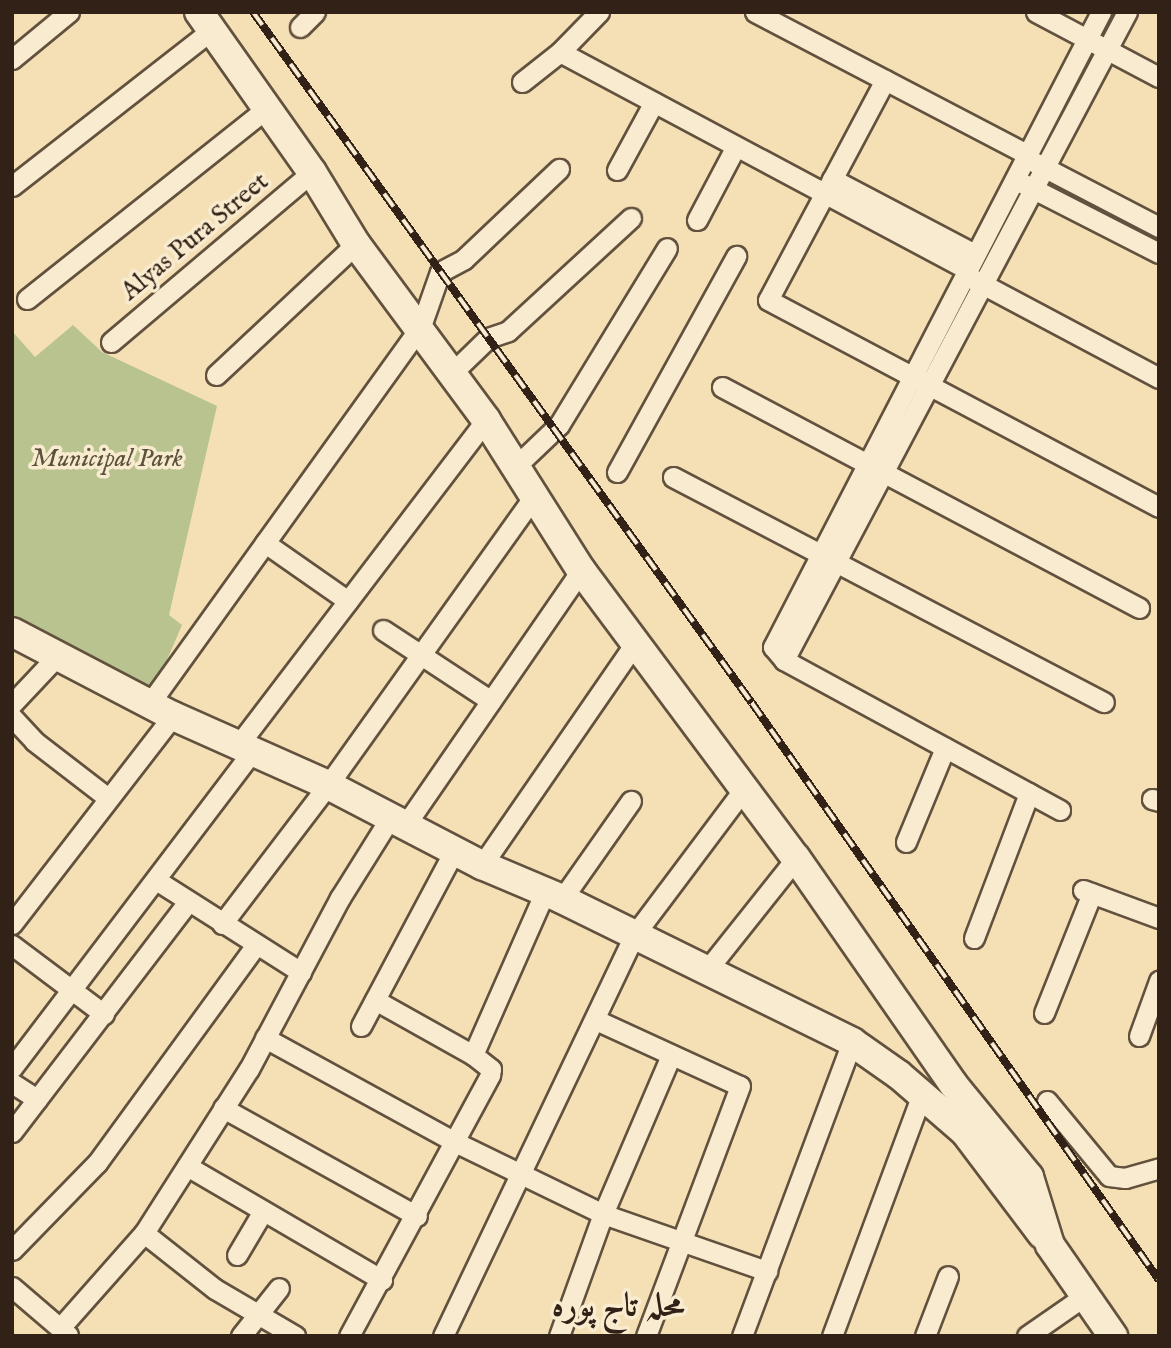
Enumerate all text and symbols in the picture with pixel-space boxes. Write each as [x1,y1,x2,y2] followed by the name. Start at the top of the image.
[115,166,275,308] street label: Alyas Pura Street
[31,443,183,475] park label: Municipal Park
[552,1288,684,1328] district label: محلہ تاج پورہ

